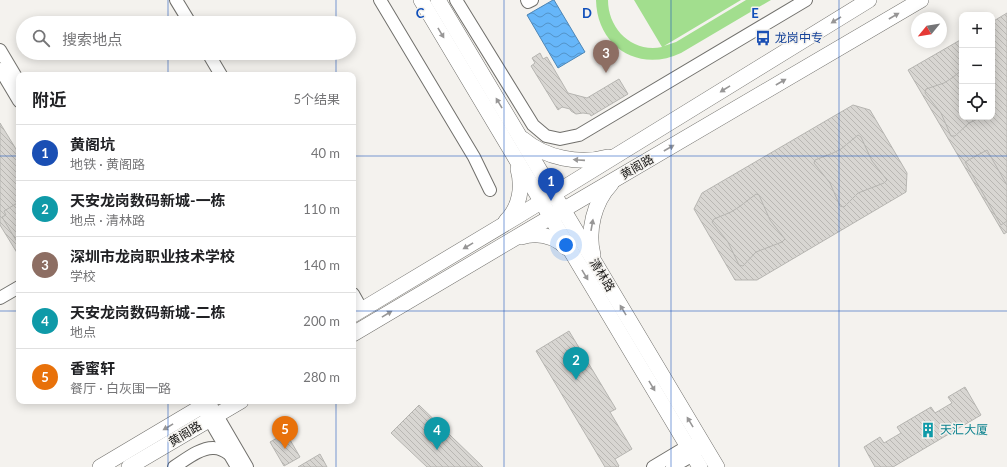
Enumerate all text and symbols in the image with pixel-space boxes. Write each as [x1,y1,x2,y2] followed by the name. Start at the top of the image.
[416,5,425,21] text: C
[582,5,592,21] text: D
[751,5,759,21] text: E
[911,12,947,48] north arrow
[959,12,995,120] map controls
[959,12,995,48] button: +
[888,13,900,20] one-way arrow
[16,16,356,60] search box
[830,17,842,24] one-way arrow
[30,27,52,49] icon: search
[437,27,444,39] one-way arrow
[754,29,772,47] bus stop icon: 龙岗中专
[62,30,122,48] text: 搜索地点
[775,30,823,45] place label: 龙岗中专
[593,40,619,73] pin: 3
[959,48,995,84] button: −
[775,78,787,85] one-way arrow
[959,84,995,120] button: locate
[719,85,731,92] one-way arrow
[32,89,66,110] text: 附近
[293,91,340,107] text: 5个结果
[495,98,503,108] one-way arrow
[70,135,115,153] text: 黄阁坑
[663,144,675,151] one-way arrow
[41,145,49,161] text: 1
[311,145,340,161] text: 40 m
[617,151,656,182] street label: 黄阁路
[70,156,145,172] text: 地铁 · 黄阁路
[573,156,585,163] one-way arrow
[538,168,564,201] pin: 1
[70,191,226,209] text: 天安龙岗数码新城-一栋
[41,201,49,217] text: 2
[303,201,340,217] text: 110 m
[70,212,145,228] text: 地点 · 清林路
[589,219,595,231] one-way arrow
[556,235,576,255] your location
[462,242,474,249] one-way arrow
[70,247,235,265] text: 深圳市龙岗职业技术学校
[587,255,618,294] street label: 清林路
[41,257,49,273] text: 3
[303,257,340,273] text: 140 m
[70,268,96,284] text: 学校
[581,270,589,280] one-way arrow
[70,303,226,321] text: 天安龙岗数码新城-二栋
[620,304,627,316] one-way arrow
[381,311,393,318] one-way arrow
[41,313,49,329] text: 4
[303,313,340,329] text: 200 m
[70,324,96,340] text: 地点
[563,347,589,380] pin: 2
[70,359,115,377] text: 香蜜轩
[41,369,49,385] text: 5
[303,369,340,385] text: 280 m
[70,380,171,396] text: 餐厅 · 白灰围一路
[648,380,655,392] one-way arrow
[272,416,298,449] pin: 5
[686,416,693,428] one-way arrow
[424,417,450,450] pin: 4
[165,418,204,449] street label: 黄阁路
[919,421,937,439] building icon: 天汇大厦
[940,422,988,437] place label: 天汇大厦
[162,423,174,430] one-way arrow

